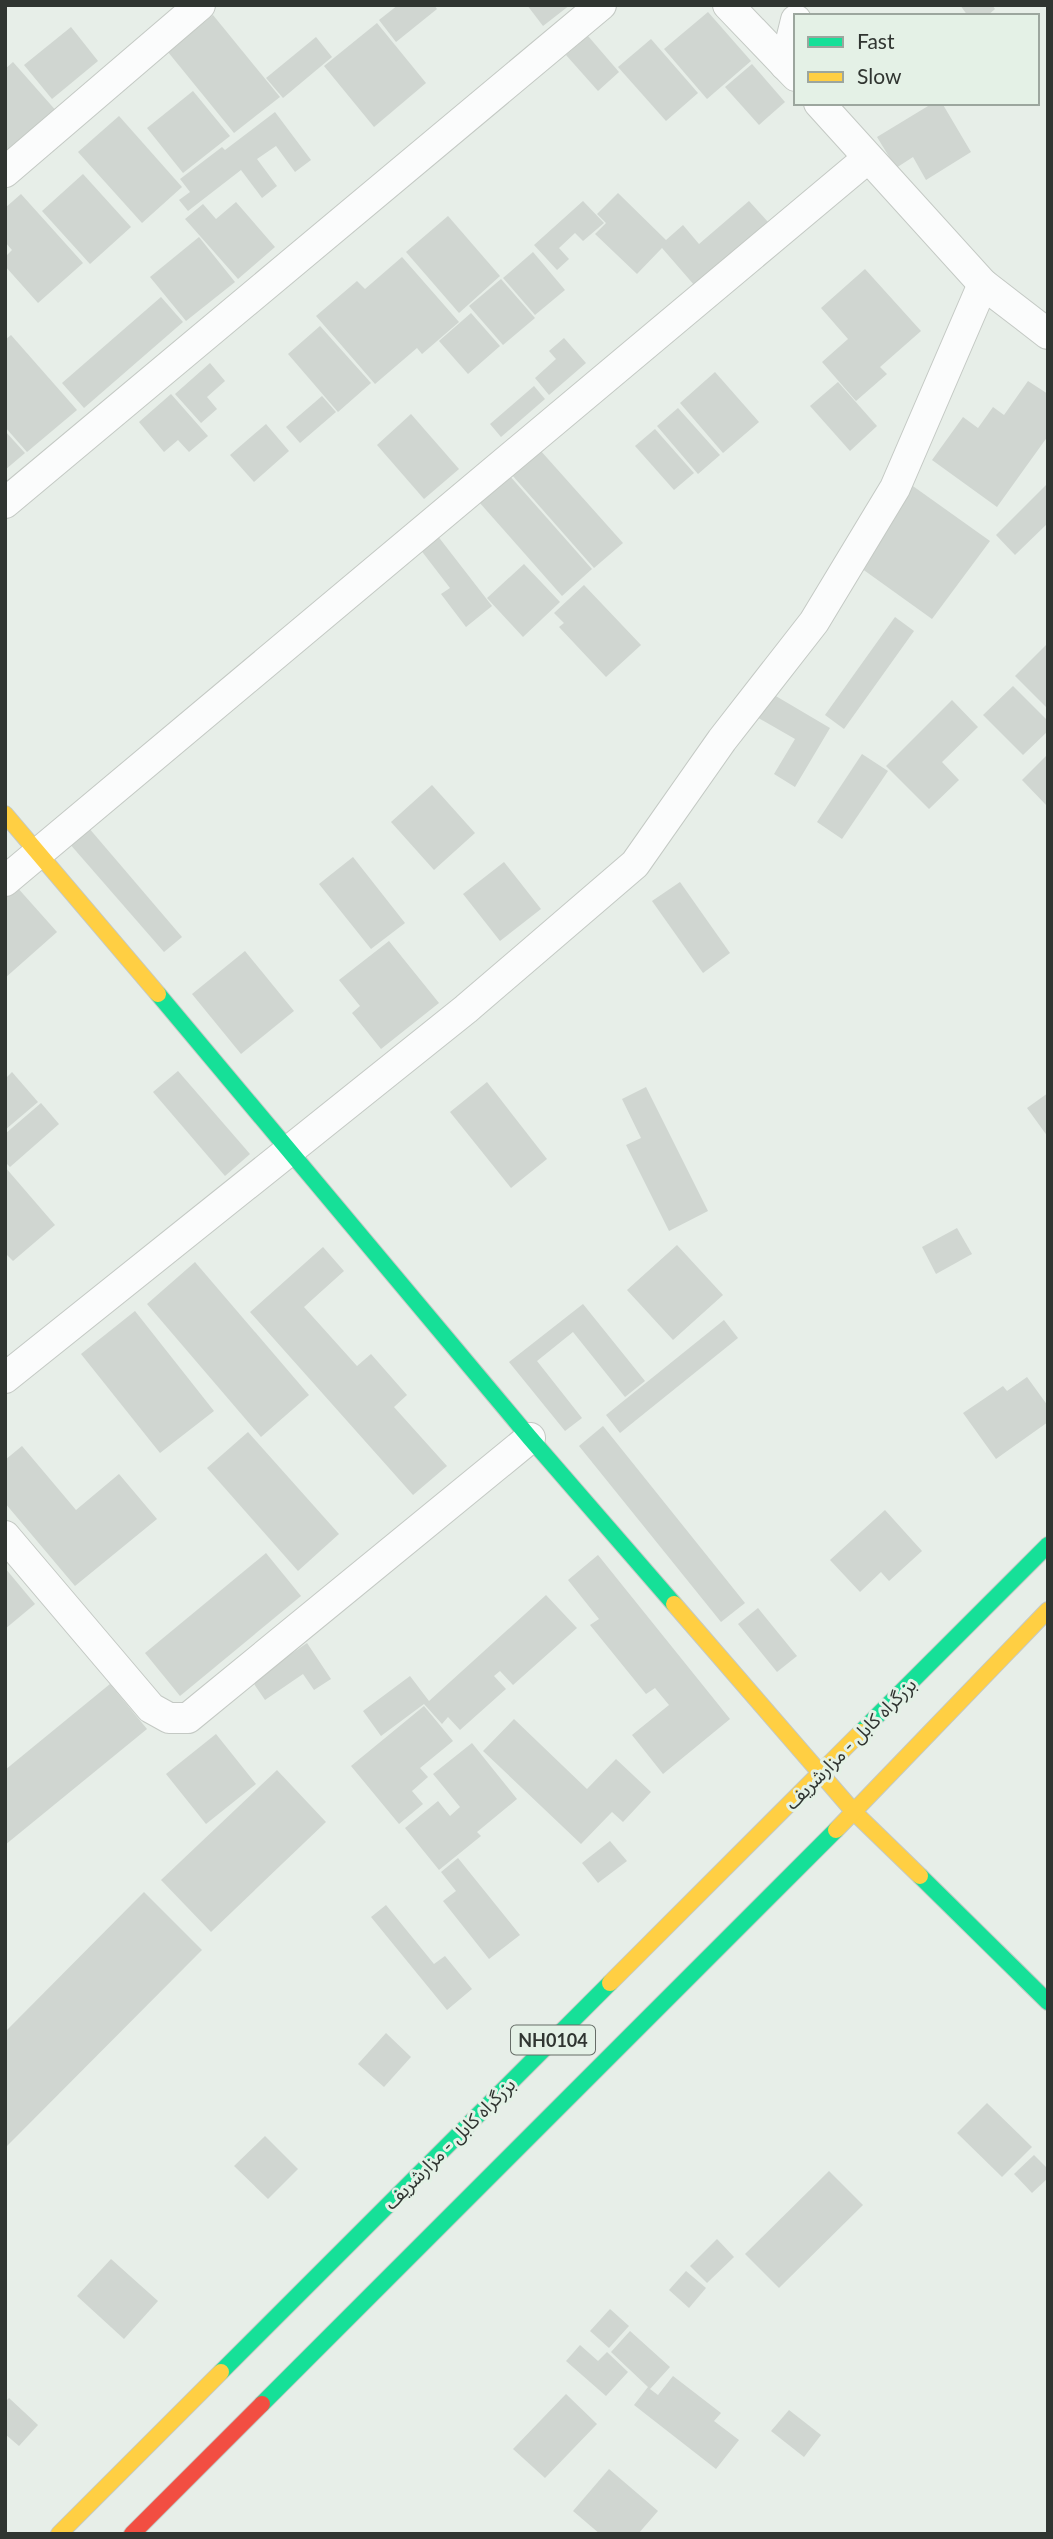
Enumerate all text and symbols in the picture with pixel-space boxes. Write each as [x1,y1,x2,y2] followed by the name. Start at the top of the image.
[794,14,1039,105] legend
[857,28,895,53] text: Fast
[857,63,902,88] text: Slow
[780,1673,921,1814] street label: بزرگراه کابل - مزارشریف
[511,2026,595,2054] road number: NH0104
[379,2073,520,2214] street label: بزرگراه کابل - مزارشریف

